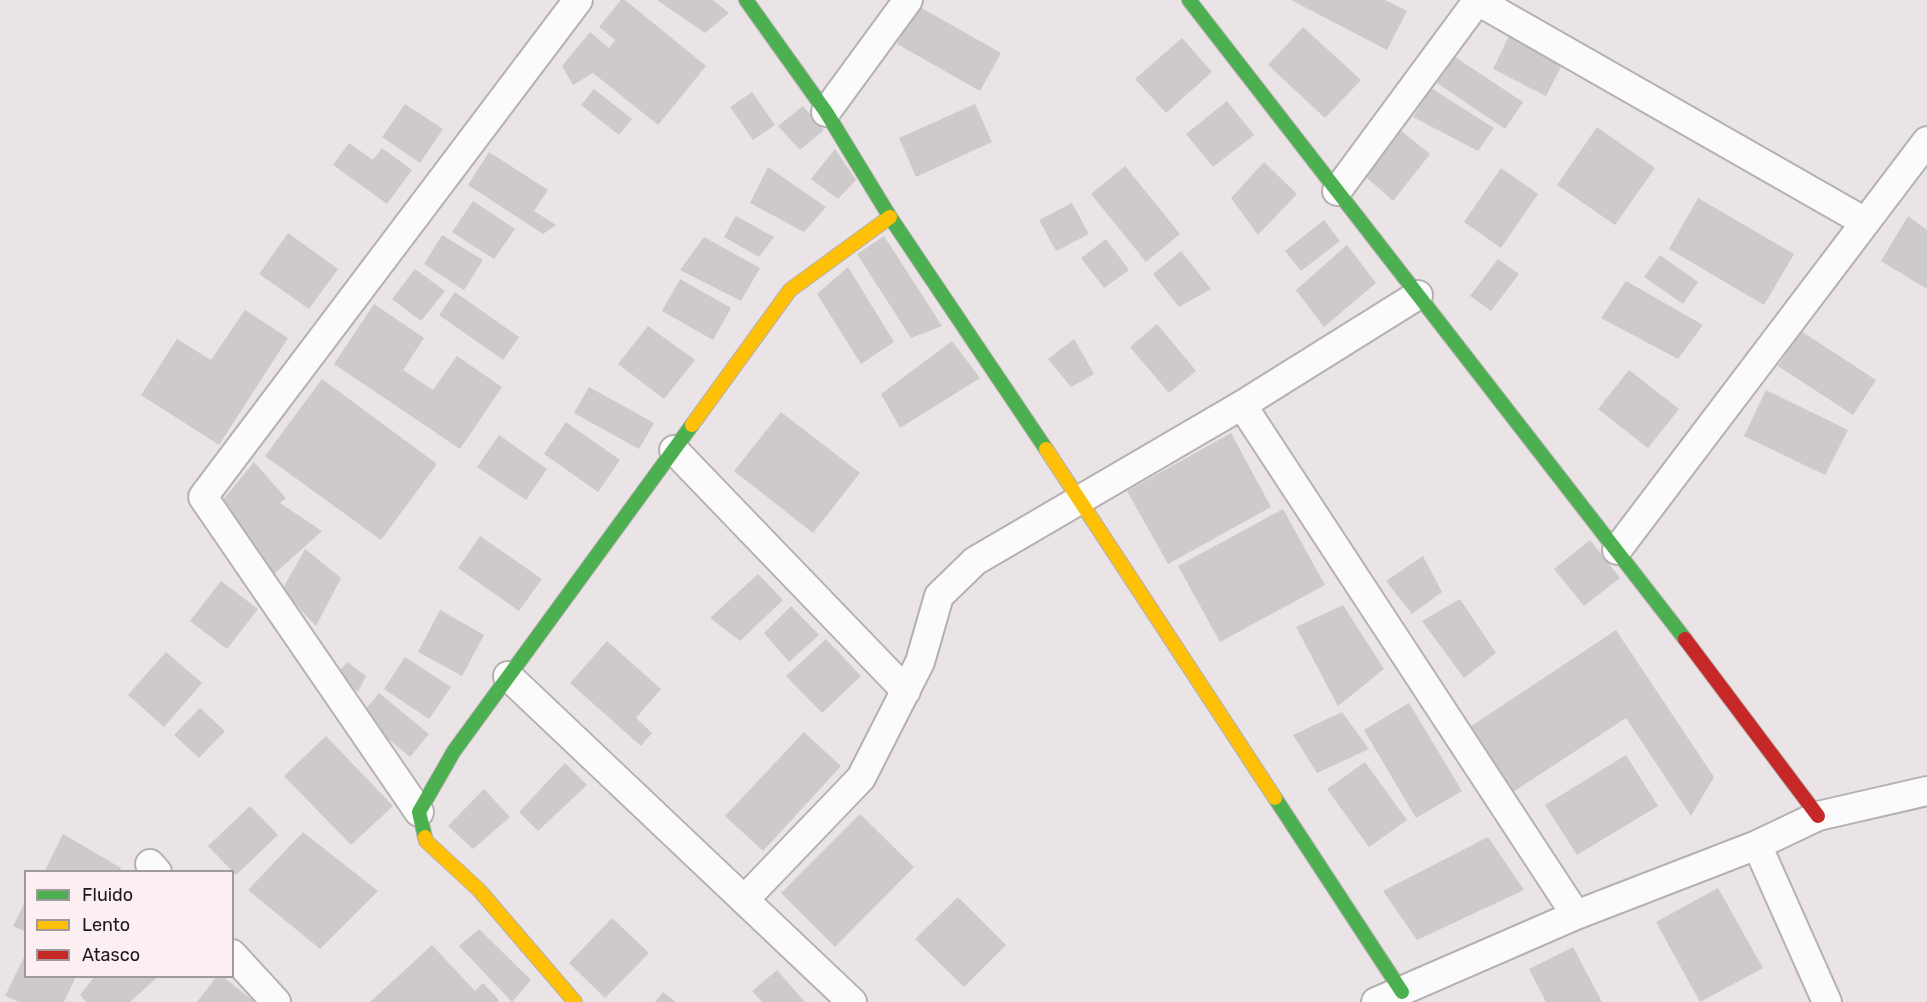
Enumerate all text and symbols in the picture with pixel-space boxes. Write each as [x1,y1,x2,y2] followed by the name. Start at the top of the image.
[24,870,234,978] legend
[82,884,133,906] text: Fluido
[82,914,130,936] text: Lento
[82,944,140,966] text: Atasco

